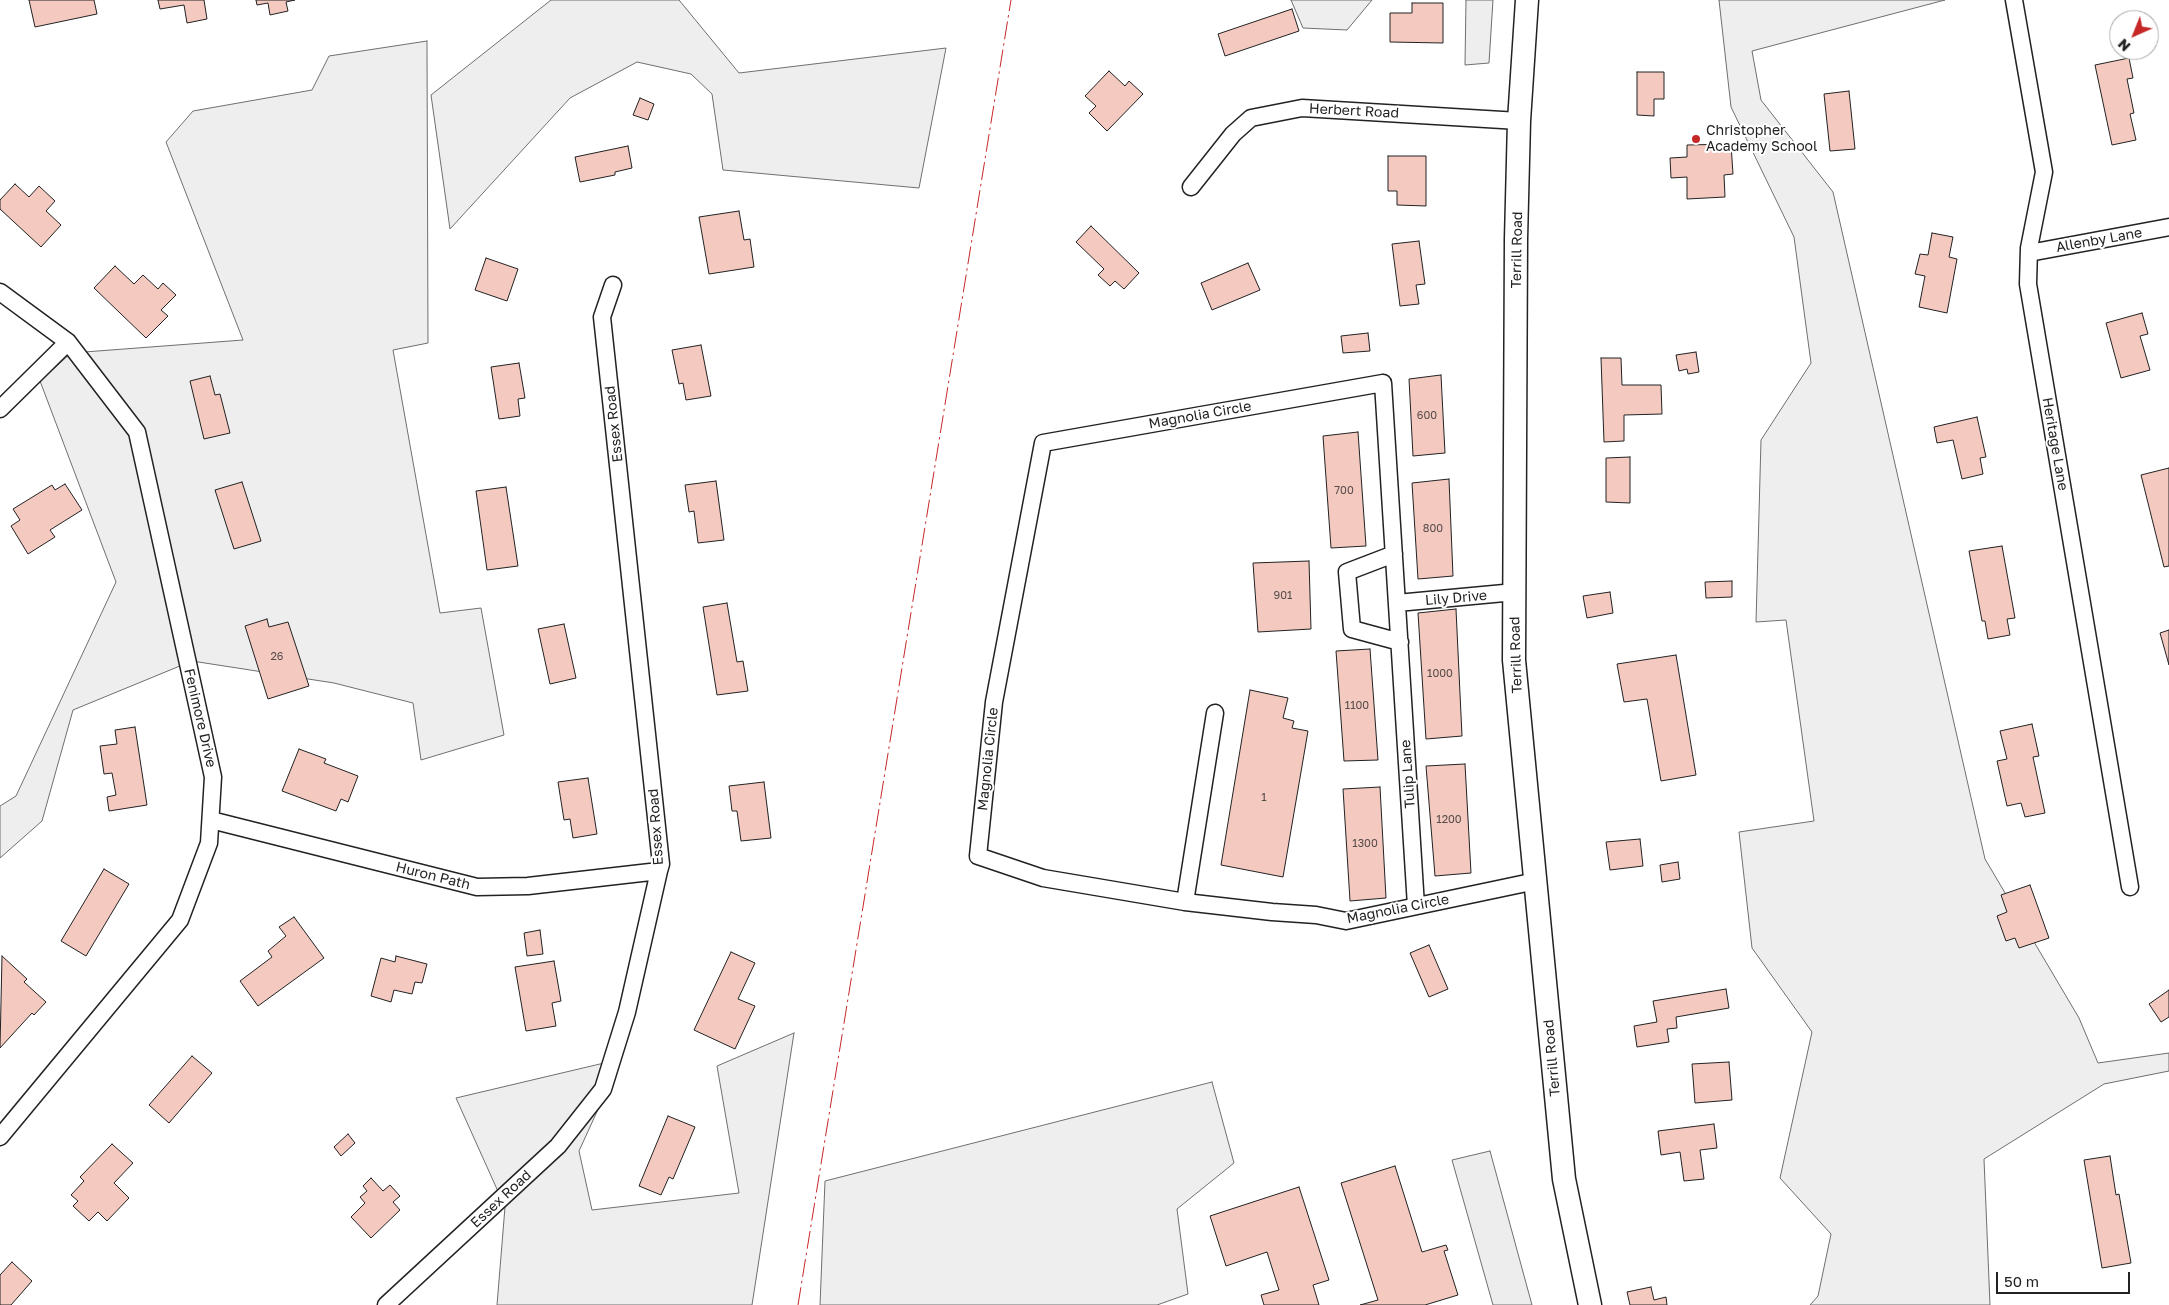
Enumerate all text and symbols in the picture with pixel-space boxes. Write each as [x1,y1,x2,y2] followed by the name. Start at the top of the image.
[2109,10,2159,60] north arrow
[2114,36,2134,55] text: N
[1309,100,1399,122] street label: Herbert Road
[1706,123,1817,156] place label: Christopher Academy School
[1690,133,1702,145] marker: Christopher Academy School
[1508,211,1526,289] street label: Terrill Road
[2055,224,2143,256] street label: Allenby Lane
[602,385,626,463] street label: Essex Road
[2039,396,2071,492] street label: Heritage Lane
[1147,398,1253,432] street label: Magnolia Circle
[1417,409,1437,423] house number: 600
[1334,484,1354,498] house number: 700
[1423,522,1443,536] house number: 800
[1424,587,1488,609] street label: Lily Drive
[1274,589,1292,603] house number: 901
[1506,616,1526,694] street label: Terrill Road
[270,650,284,664] house number: 26
[180,667,220,769] street label: Fenimore Drive
[1427,667,1453,681] house number: 1000
[1345,699,1369,713] house number: 1100
[974,706,1002,812] street label: Magnolia Circle
[1397,739,1419,809] street label: Tulip Lane
[645,788,667,866] street label: Essex Road
[1261,791,1267,805] house number: 1
[1436,813,1462,827] house number: 1200
[1352,837,1378,851] house number: 1300
[394,859,472,893] street label: Huron Path
[1345,891,1451,927] street label: Magnolia Circle
[1540,1019,1564,1097] street label: Terrill Road
[467,1167,535,1231] street label: Essex Road
[1999,1262,2133,1294] scale bar
[2004,1272,2039,1290] text: 50 m

